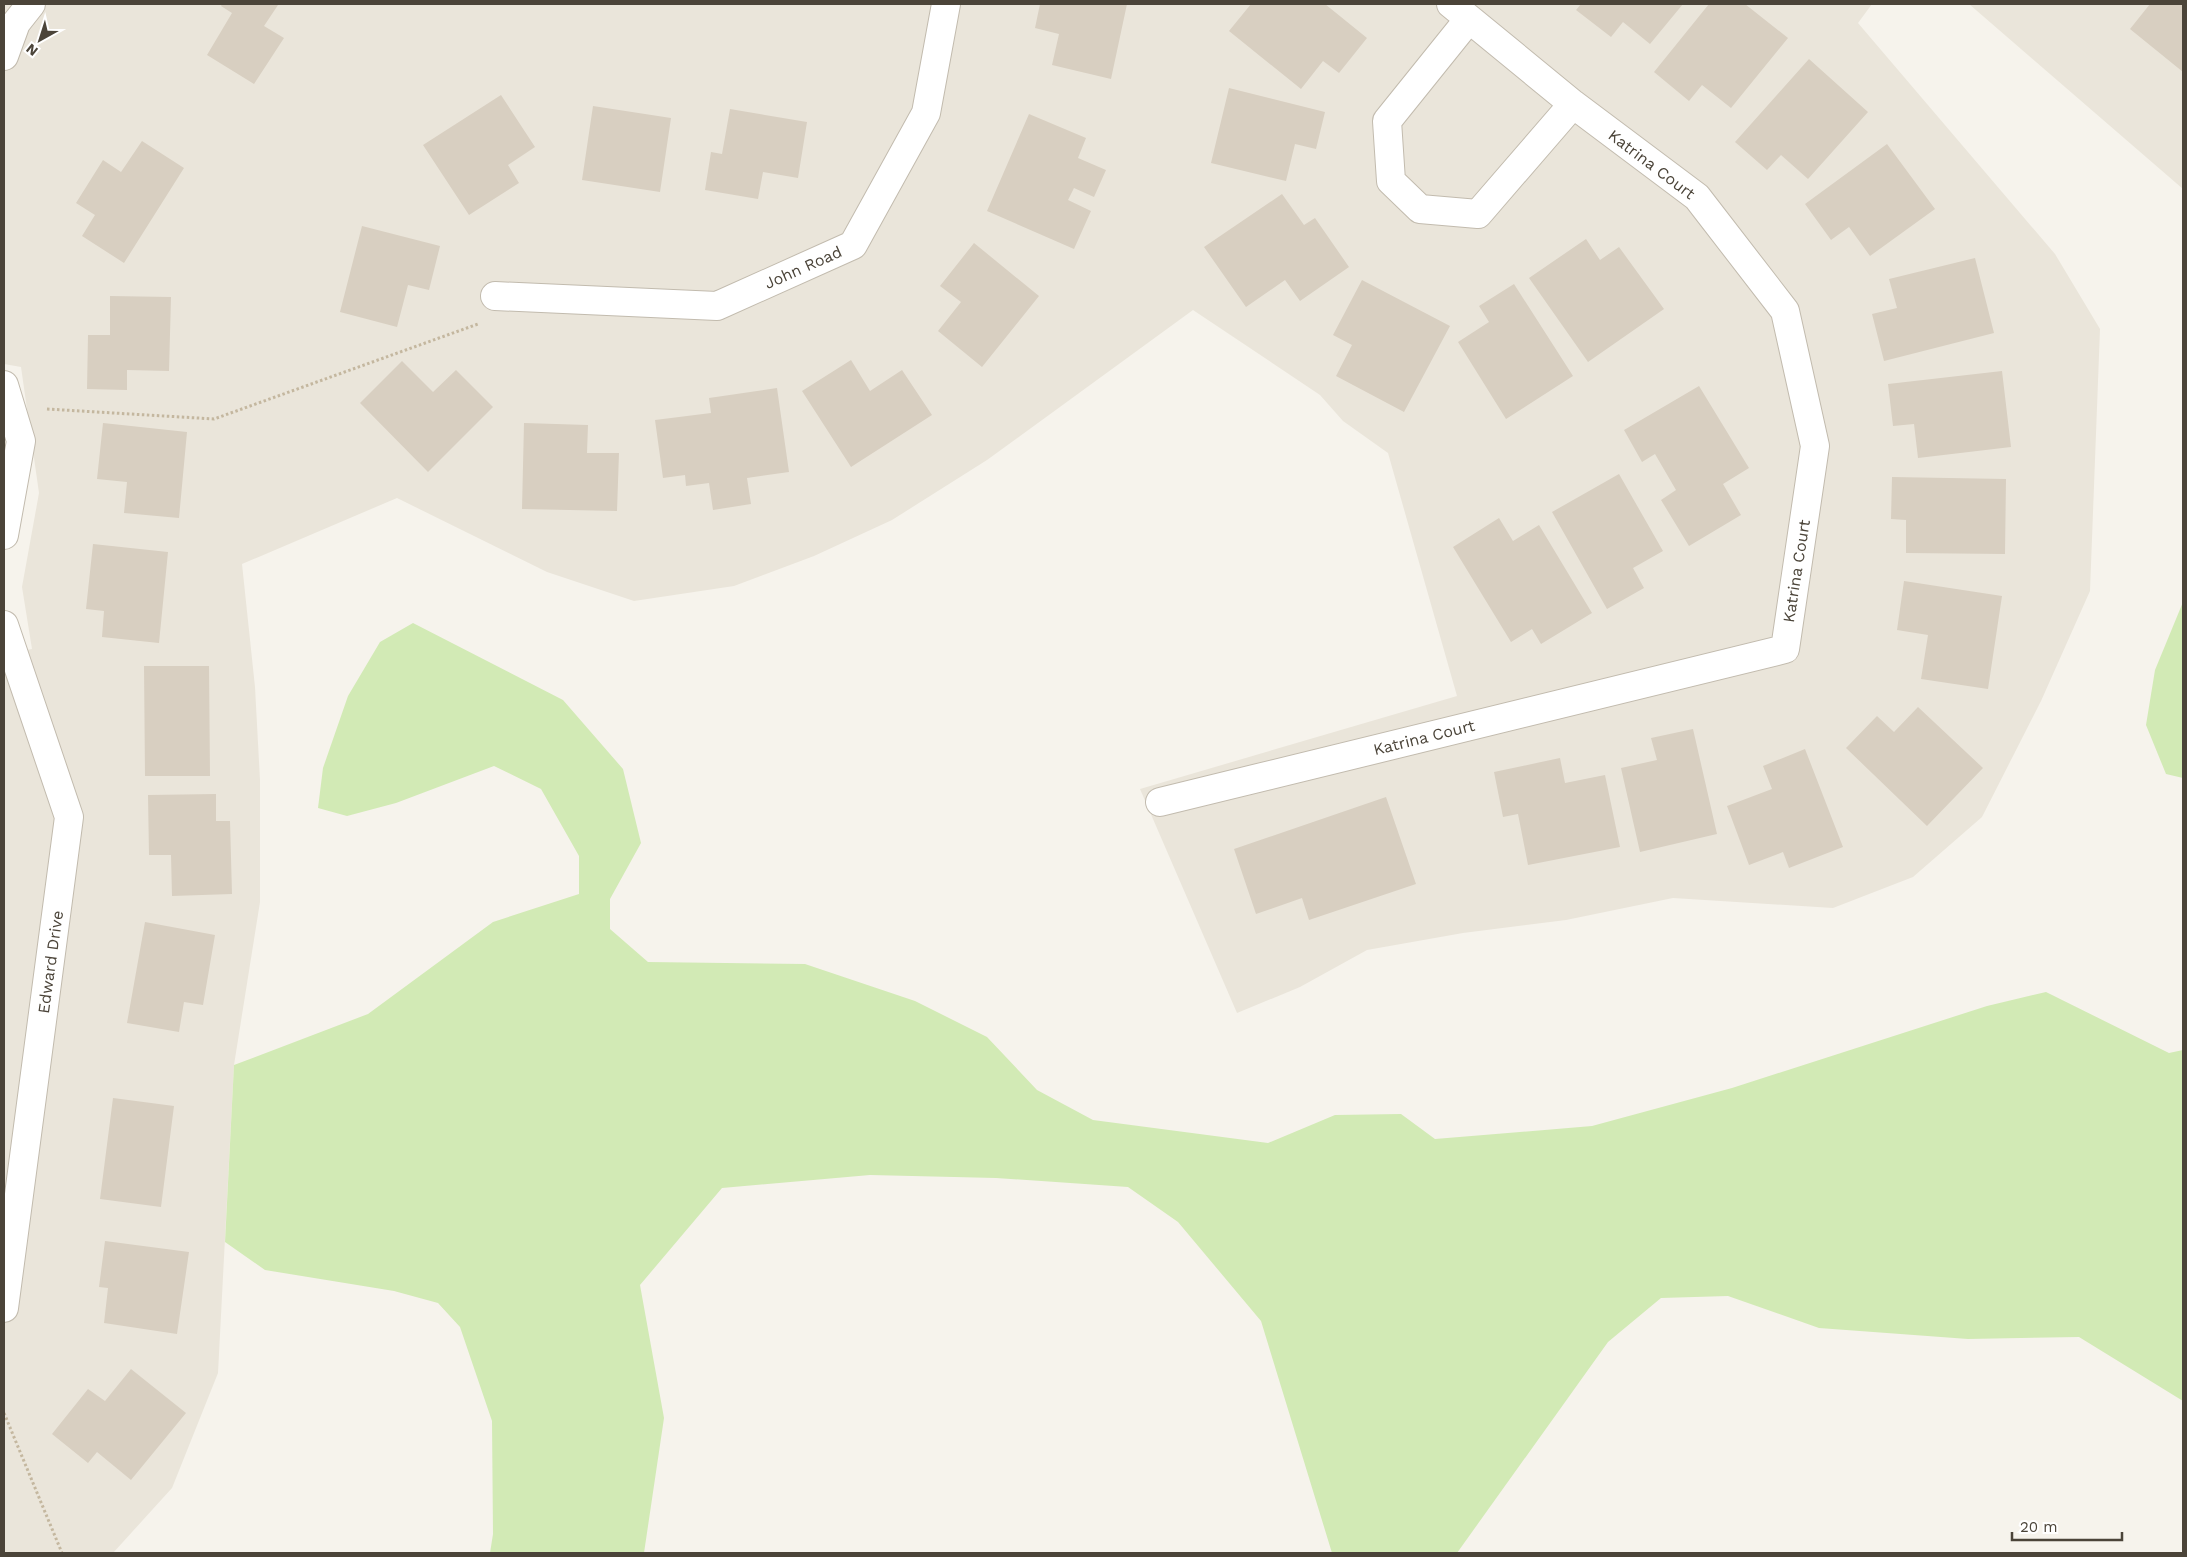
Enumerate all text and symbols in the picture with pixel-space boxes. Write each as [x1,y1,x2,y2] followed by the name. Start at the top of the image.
[15,15,65,65] north arrow
[23,41,41,60] text: N
[1605,126,1699,203] street label: Katrina Court
[761,242,845,293] street label: John Road
[1779,518,1814,624] street label: Katrina Court
[1371,716,1477,759] street label: Katrina Court
[34,909,67,1015] street label: Edward Drive
[2012,1510,2122,1542] scale bar
[2020,1518,2058,1536] text: 20 m

